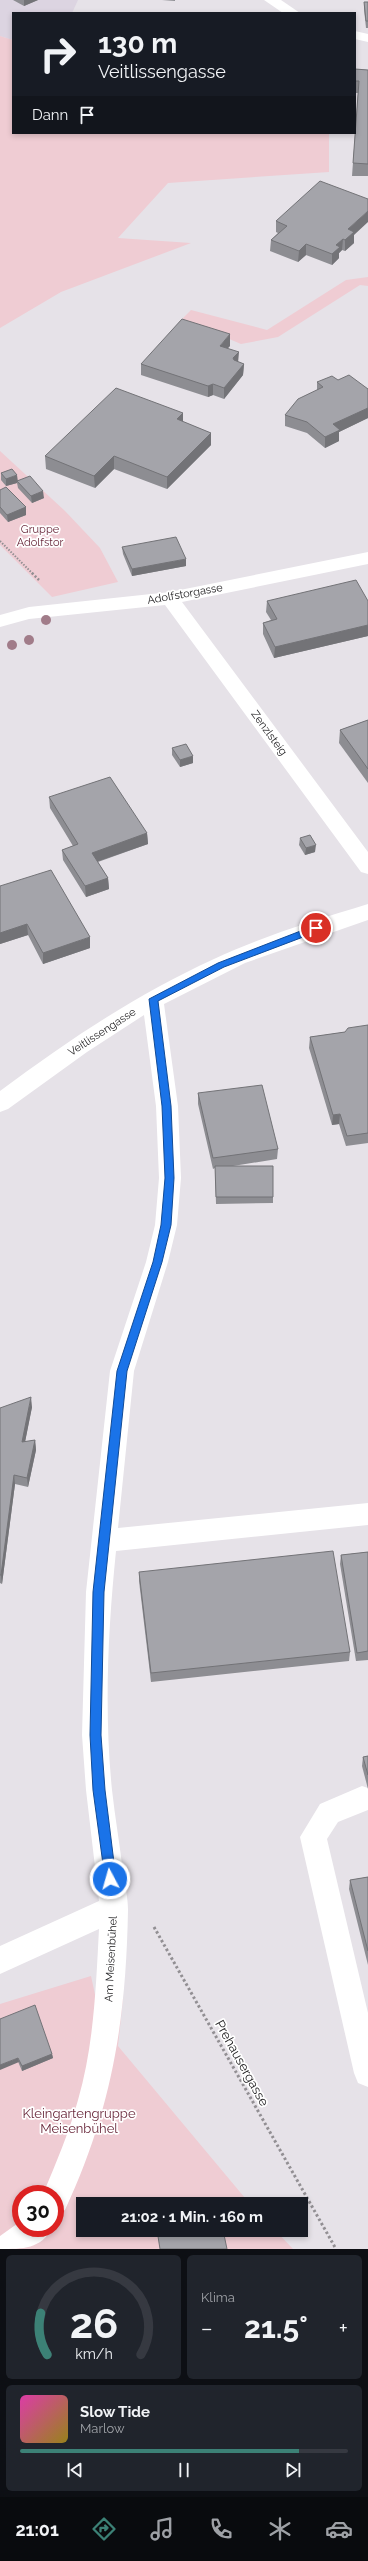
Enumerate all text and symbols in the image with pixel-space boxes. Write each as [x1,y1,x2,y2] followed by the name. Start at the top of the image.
[98,27,177,60] text: 130 m
[32,28,84,80] icon: right
[98,61,226,82] text: Veitlissengasse
[76,104,98,126] icon: arrive
[32,106,68,124] text: Dann
[17,523,63,549] park label: Gruppe Adolfstor
[146,581,224,607] street label: Adolfstorgasse
[248,708,290,758] street label: Zenzlsteig
[299,911,333,945] pin
[305,917,327,939] icon: arrive
[66,1005,139,1059] street label: Veitlissengasse
[89,1858,131,1900] position arrow
[102,1916,120,2002] street label: Am Meisenbühel
[212,2017,272,2109] street label: Prehausergasse
[22,2106,136,2136] park label: Kleingartengruppe Meisenbühel
[12,2185,64,2237] speed limit sign: 30
[121,2208,263,2226] text: 21:02 · 1 Min. · 160 m
[201,2290,235,2305] text: Klima
[69,2299,118,2348] text: 26
[244,2310,308,2345] text: 21.5°
[201,2315,213,2341] text: −
[339,2315,348,2341] text: +
[75,2346,112,2362] text: km/h
[80,2403,150,2421] text: Slow Tide
[80,2421,125,2436] text: Marlow
[64,2459,86,2481] icon: previous
[173,2459,195,2481] icon: pause
[282,2459,304,2481] icon: next
[90,2515,118,2543] icon: directions
[148,2515,176,2543] icon: music
[207,2515,235,2543] icon: phone
[266,2515,294,2543] icon: climate
[325,2515,353,2543] icon: car
[15,2519,59,2540] text: 21:01

